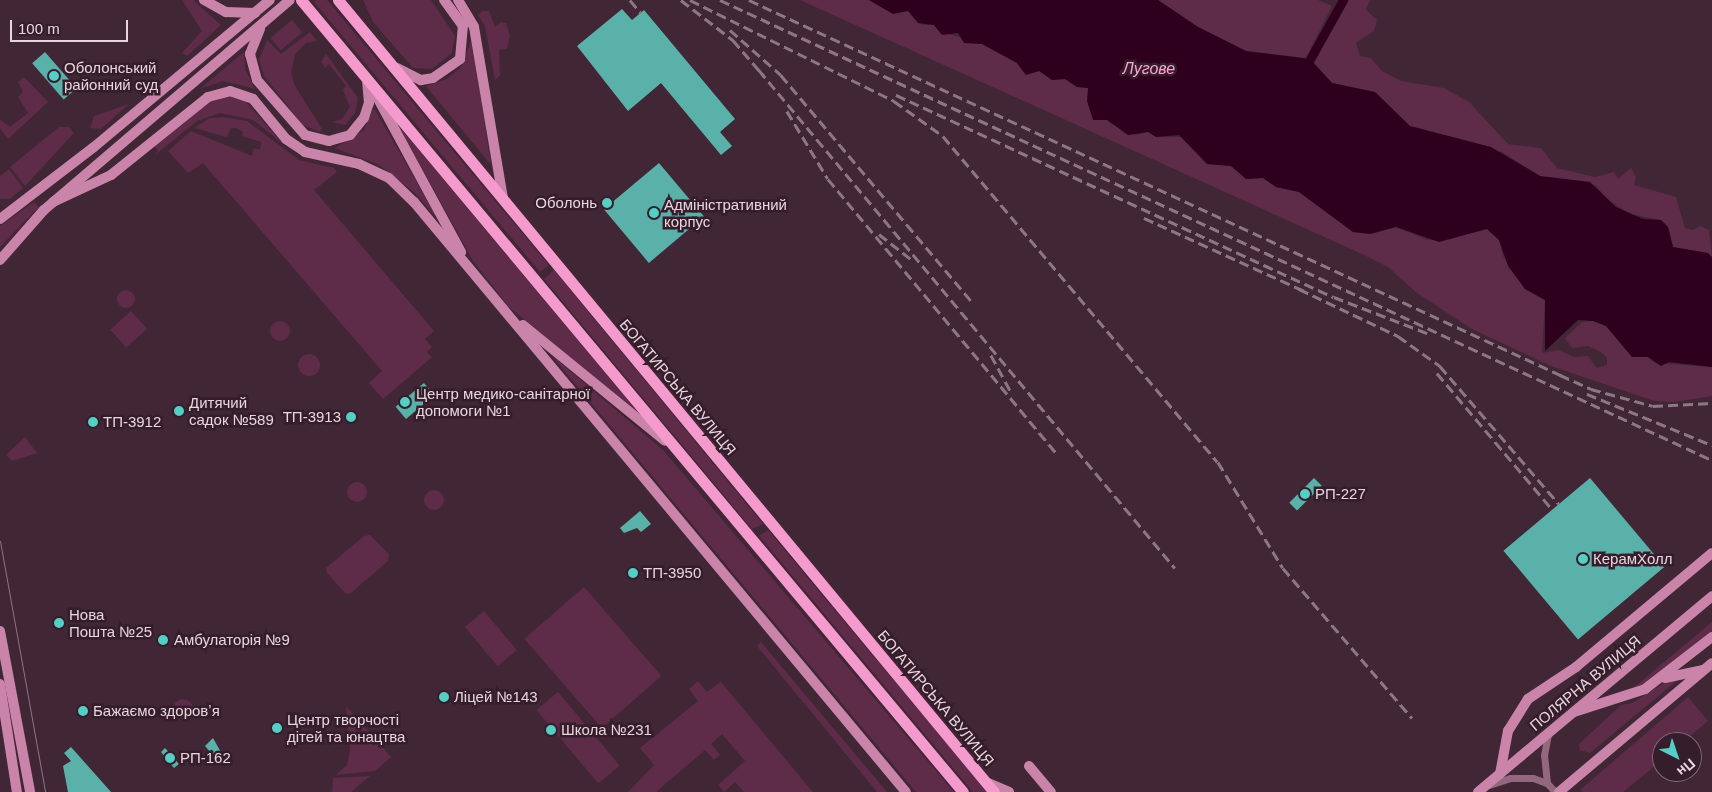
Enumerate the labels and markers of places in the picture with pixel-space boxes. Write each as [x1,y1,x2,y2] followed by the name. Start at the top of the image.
[64,58,158,93] place label: Оболонський районний суд
[48,70,60,82] marker: Оболонський районний суд
[535,194,597,212] place label: Оболонь
[664,195,787,230] place label: Адміністративний корпус
[601,197,613,209] marker: Оболонь
[648,207,660,219] marker: Адміністративний корпус
[416,384,590,419] place label: Центр медико-санітарної допомоги №1
[189,393,274,428] place label: Дитячий садок №589
[398,395,412,409] marker: Центр медико-санітарної допомоги №1
[173,405,185,417] marker: Дитячий садок №589
[283,408,341,426] place label: ТП-3913
[345,411,357,423] marker: ТП-3913
[103,413,161,431] place label: ТП-3912
[87,416,99,428] marker: ТП-3912
[1315,485,1366,503] place label: РП-227
[1299,488,1311,500] marker: РП-227
[1593,550,1672,568] place label: КерамХолл
[1577,553,1589,565] marker: КерамХолл
[643,564,701,582] place label: ТП-3950
[627,567,639,579] marker: ТП-3950
[69,605,152,640] place label: Нова Пошта №25
[53,617,65,629] marker: Нова Пошта №25
[174,631,290,649] place label: Амбулаторія №9
[156,633,170,647] marker: Амбулаторія №9
[454,688,538,706] place label: Ліцей №143
[438,691,450,703] marker: Ліцей №143
[93,702,220,720] place label: Бажаємо здоровʼя
[77,705,89,717] marker: Бажаємо здоровʼя
[287,710,405,745] place label: Центр творчості дітей та юнацтва
[561,721,652,739] place label: Школа №231
[271,722,283,734] marker: Центр творчості дітей та юнацтва
[545,724,557,736] marker: Школа №231
[180,749,231,767] place label: РП-162
[164,752,176,764] marker: РП-162

